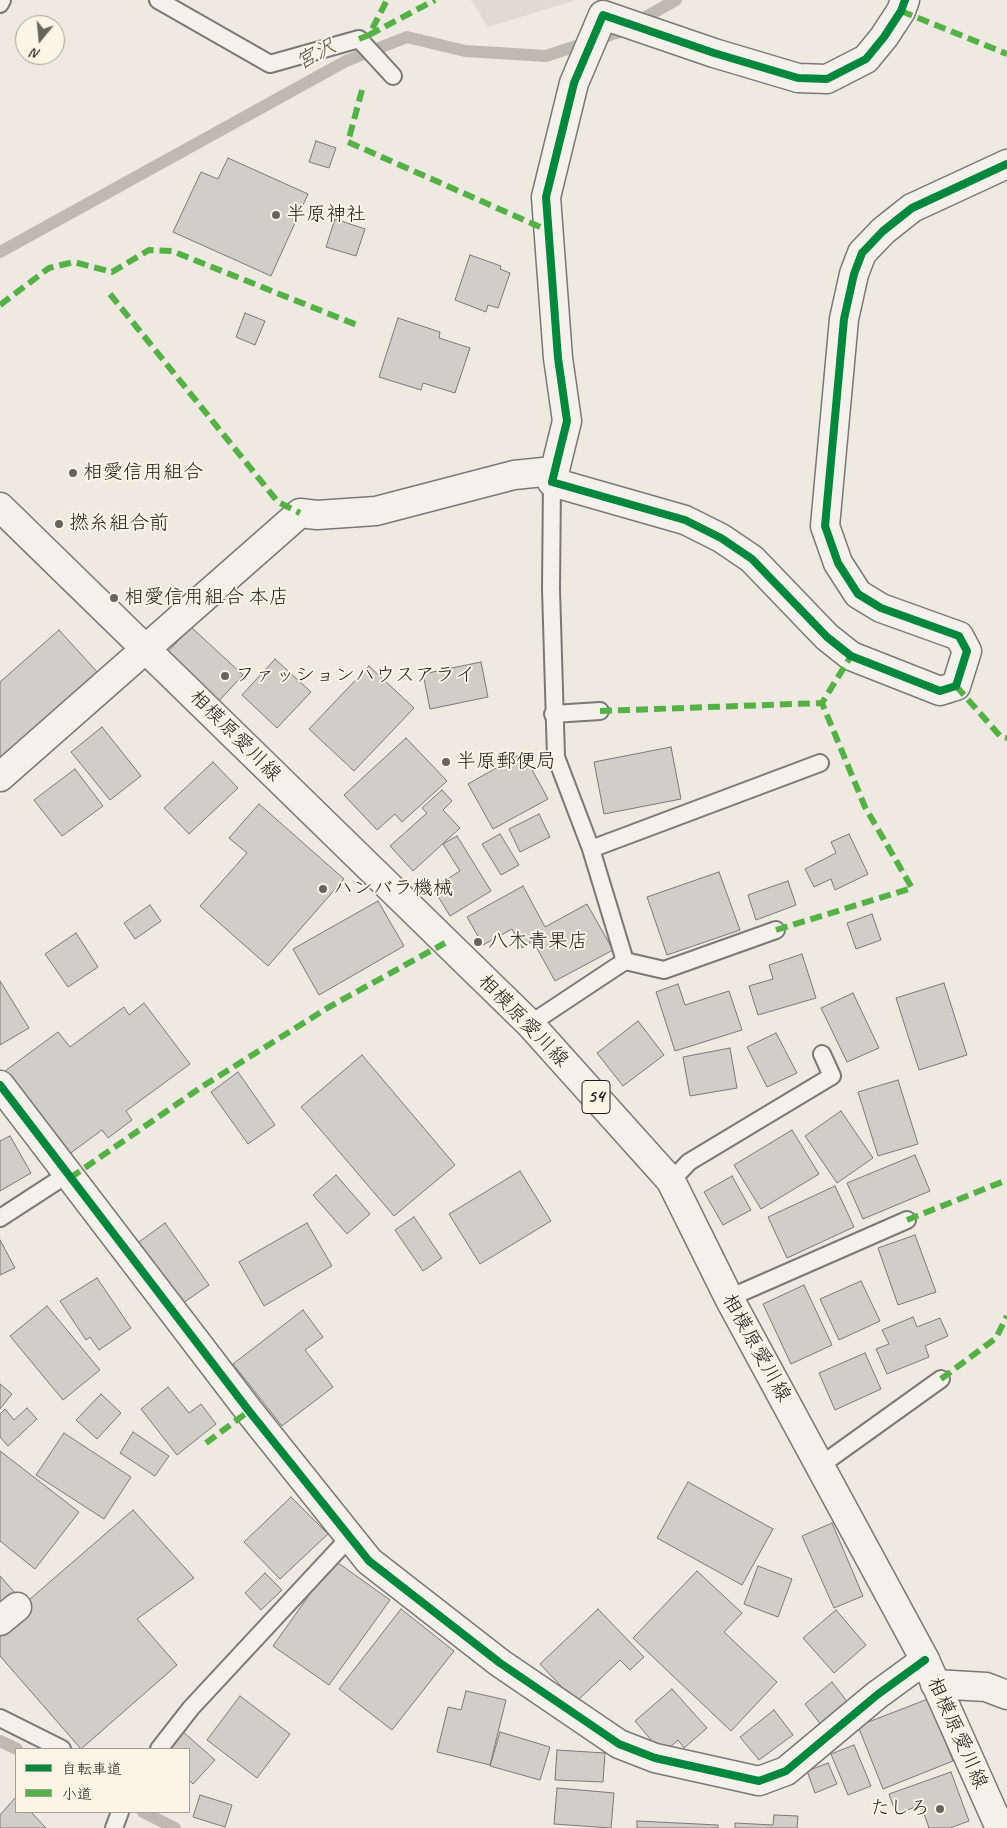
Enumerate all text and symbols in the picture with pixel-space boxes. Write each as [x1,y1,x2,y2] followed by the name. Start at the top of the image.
[15,15,65,65] north arrow
[292,34,340,76] water label: 宮沢
[29,44,42,63] text: N
[286,203,366,227] place label: 半原神社
[270,209,282,221] marker: 半原神社
[83,461,203,485] place label: 相愛信用組合
[67,467,79,479] marker: 相愛信用組合
[69,512,169,536] place label: 撚糸組合前
[53,518,65,530] marker: 撚糸組合前
[124,586,289,610] place label: 相愛信用組合 本店
[108,592,120,604] marker: 相愛信用組合 本店
[235,664,475,688] place label: ファッションハウスアライ
[219,670,231,682] marker: ファッションハウスアライ
[184,685,286,787] street label: 相模原愛川線
[456,750,556,774] place label: 半原郵便局
[440,756,452,768] marker: 半原郵便局
[333,877,453,901] place label: ハンバラ機械
[317,883,329,895] marker: ハンバラ機械
[488,930,588,954] place label: 八木青果店
[472,936,484,948] marker: 八木青果店
[473,970,573,1072] street label: 相模原愛川線
[582,1080,610,1114] road number: 54
[716,1290,796,1406] street label: 相模原愛川線
[922,1673,992,1793] street label: 相模原愛川線
[15,1748,190,1813] legend
[62,1760,122,1779] text: 自転車道
[62,1785,92,1804] text: 小道
[870,1797,930,1821] place label: たしろ
[934,1803,946,1815] marker: たしろ

